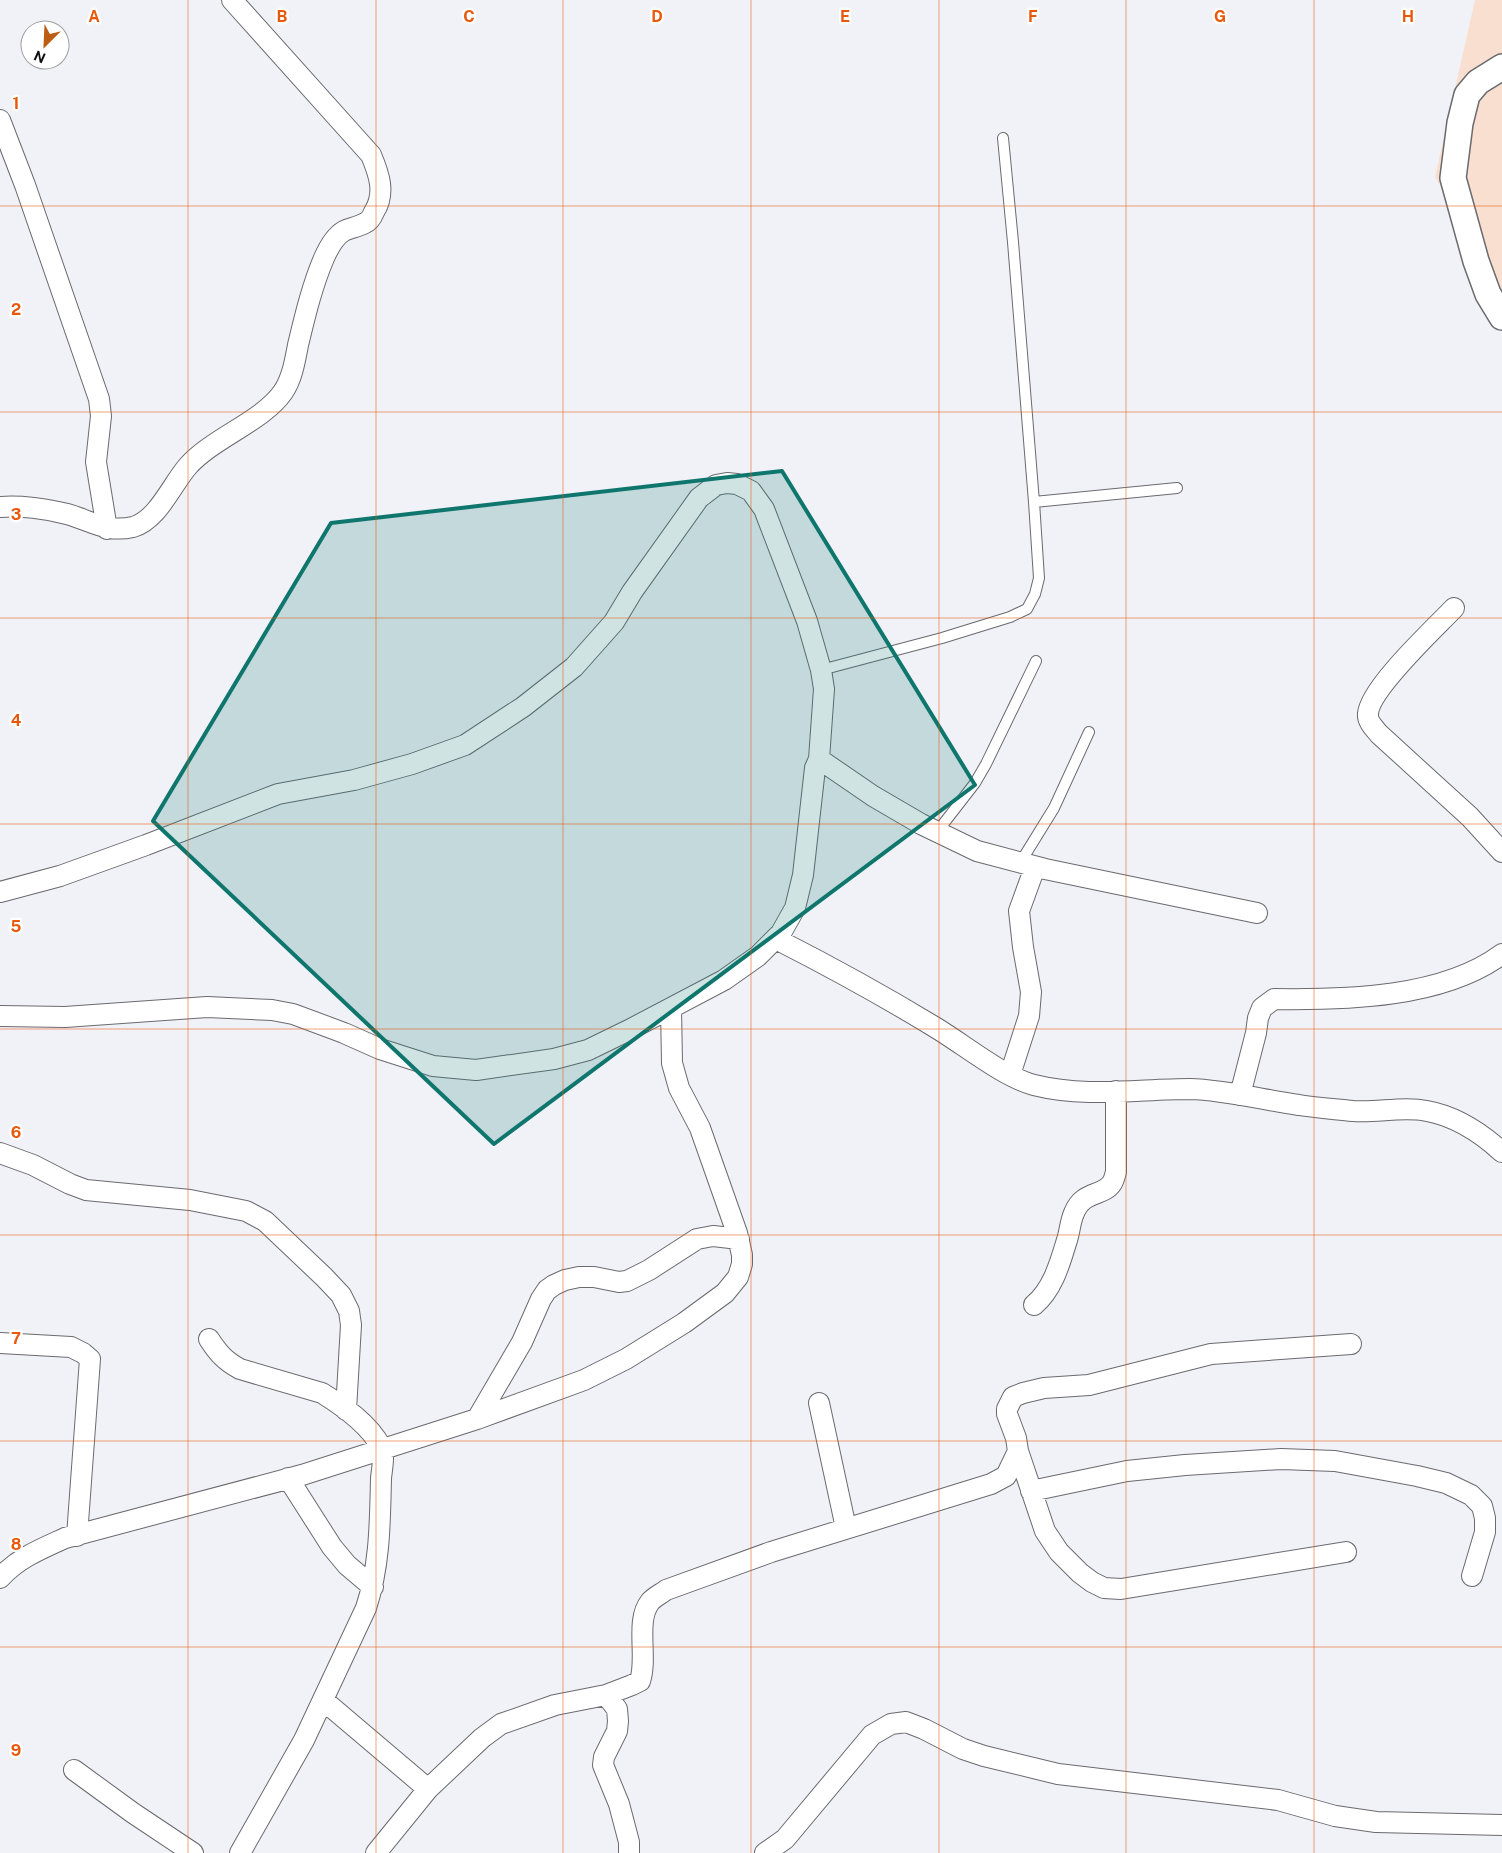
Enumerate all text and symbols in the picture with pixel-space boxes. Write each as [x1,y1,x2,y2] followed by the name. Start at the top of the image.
[88,7,100,26] text: A
[277,7,288,26] text: B
[463,7,475,26] text: C
[651,7,663,26] text: D
[840,7,850,26] text: E
[1028,7,1038,26] text: F
[1214,7,1226,26] text: G
[1402,7,1414,26] text: H
[20,20,70,70] north arrow
[31,47,48,66] text: N
[13,94,19,113] text: 1
[11,300,21,319] text: 2
[11,505,21,524] text: 3
[11,711,22,730] text: 4
[11,917,22,936] text: 5
[11,1123,21,1142] text: 6
[11,1329,21,1348] text: 7
[11,1535,22,1554] text: 8
[11,1741,21,1760] text: 9

